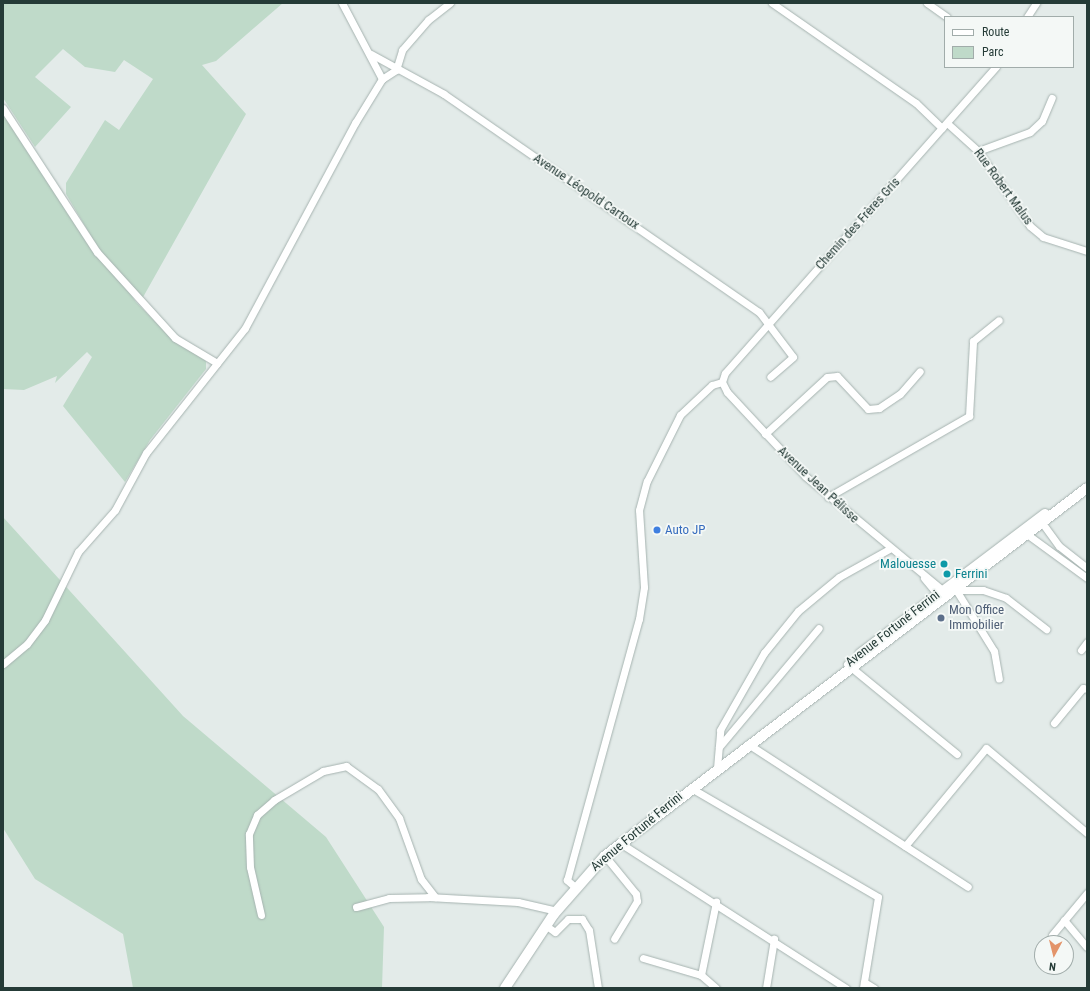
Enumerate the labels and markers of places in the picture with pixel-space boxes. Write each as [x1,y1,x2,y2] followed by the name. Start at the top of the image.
[665,522,705,538] place label: Auto JP
[652,525,662,535] marker: Auto JP
[880,556,936,572] place label: Malouesse
[939,559,949,569] marker: Malouesse
[955,566,987,582] place label: Ferrini
[942,569,952,579] marker: Ferrini
[949,603,1004,634] place label: Mon Office Immobilier
[936,613,946,623] marker: Mon Office Immobilier

